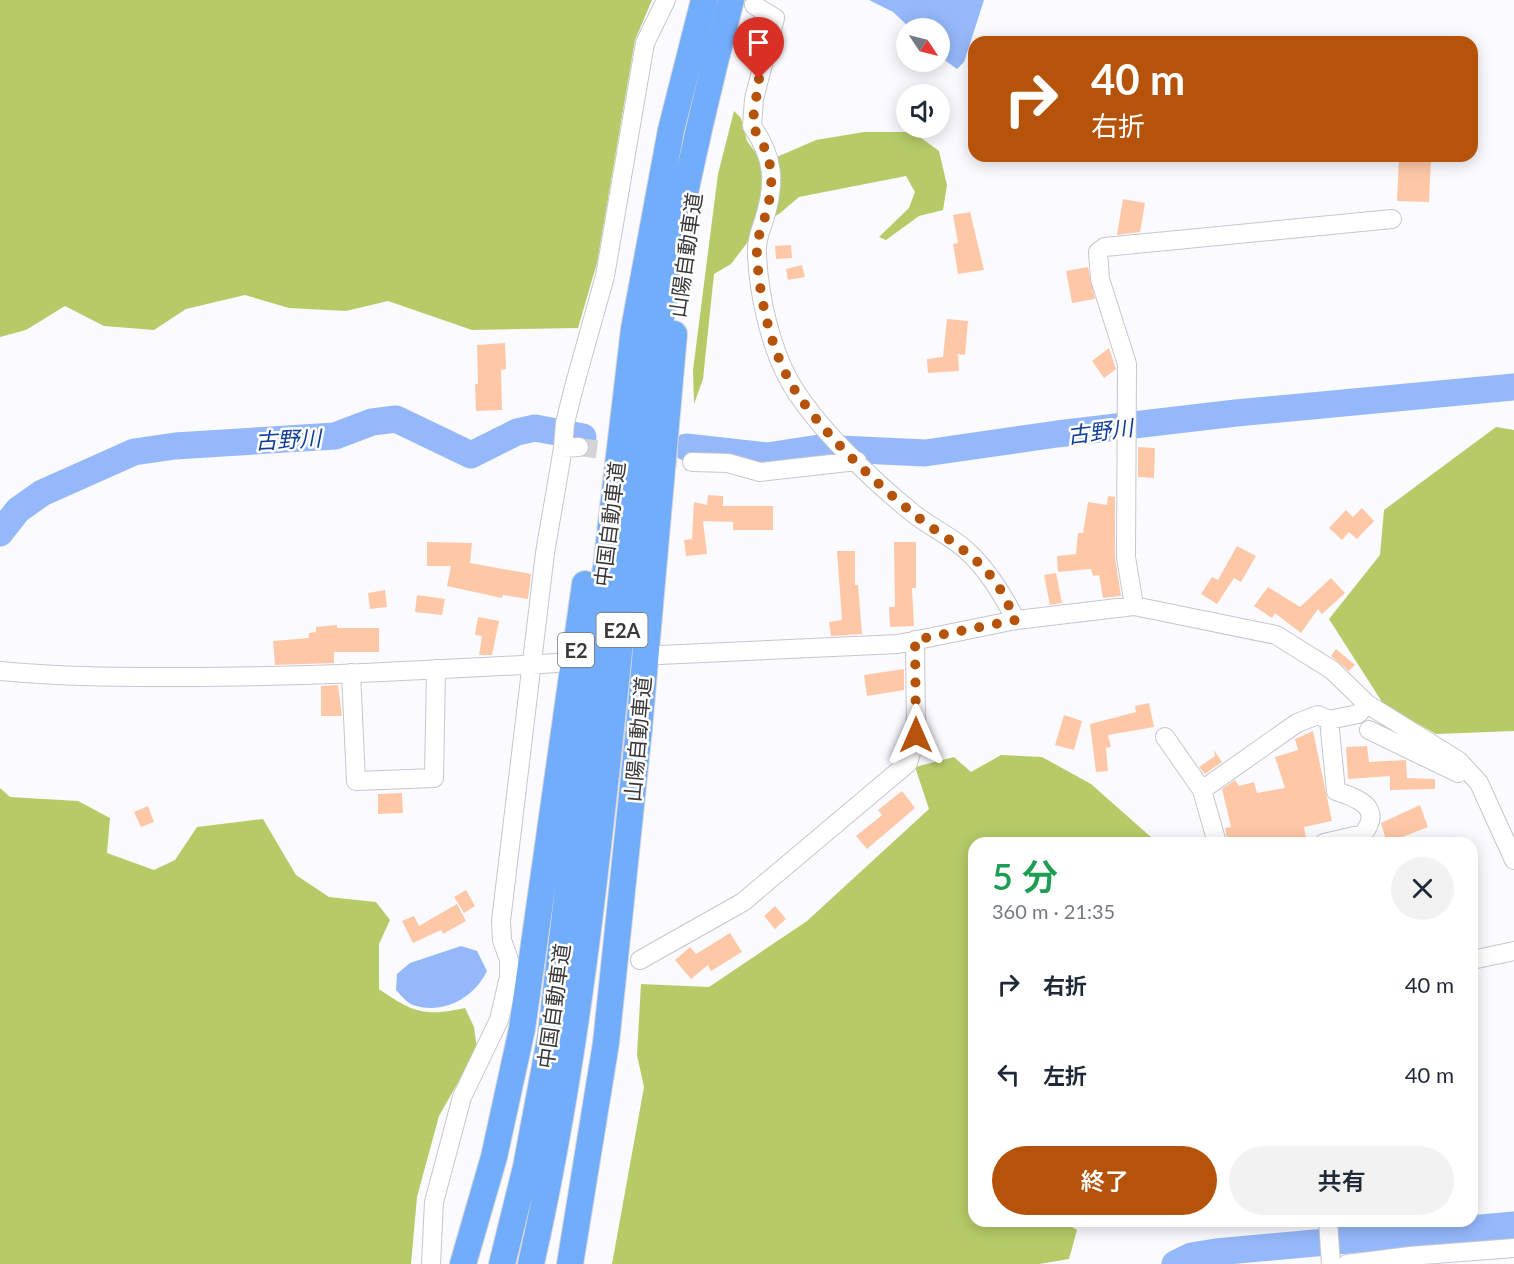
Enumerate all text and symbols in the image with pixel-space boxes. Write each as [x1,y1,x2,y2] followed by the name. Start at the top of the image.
[733,17,784,79] pin
[896,18,950,72] north arrow
[896,18,950,138] map controls
[742,26,775,59] icon: arrive
[1091,54,1185,104] text: 40 m
[992,60,1070,138] icon: right
[896,84,950,138] button: sound
[1091,109,1145,142] text: 右折
[664,191,706,319] street label: 山陽自動車道
[1066,413,1136,448] water label: 古野川
[254,424,324,454] water label: 古野川
[589,460,629,588] street label: 中国自動車道
[596,613,648,647] road number: E2A
[558,633,594,667] road number: E2
[619,675,655,803] street label: 山陽自動車道
[884,703,948,767] position arrow
[992,854,1058,898] text: 5 分
[1391,857,1454,920] button: close
[992,899,1115,923] text: 360 m · 21:35
[532,942,574,1070] street label: 中国自動車道
[992,968,1025,1001] icon: right
[1405,971,1454,998] text: 40 m
[1043,972,1087,999] text: 右折
[992,1058,1025,1091] icon: left
[1405,1061,1454,1088] text: 40 m
[1043,1062,1087,1089] text: 左折
[992,1146,1217,1215] button: 終了
[1229,1146,1454,1215] button: 共有

